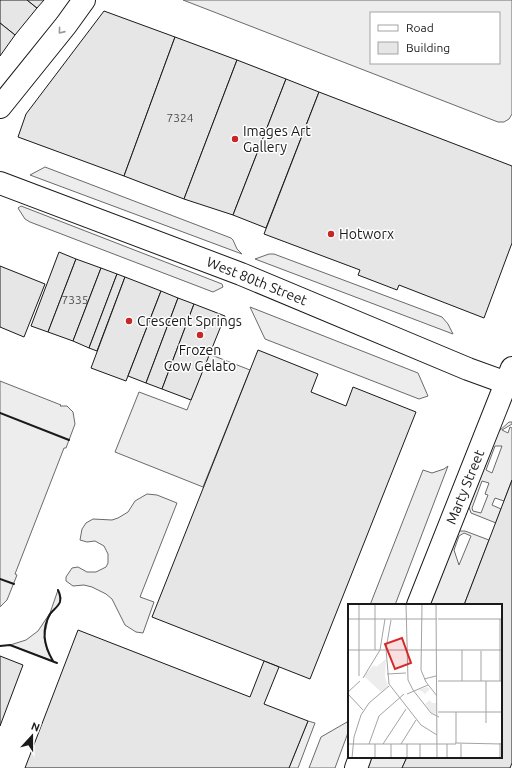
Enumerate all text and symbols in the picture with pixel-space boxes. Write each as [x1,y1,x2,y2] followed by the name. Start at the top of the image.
[370,12,500,64] legend
[406,21,434,34] text: Road
[59,27,66,34] one-way arrow
[406,41,450,54] text: Building
[166,111,194,124] house number: 7324
[243,123,311,155] place label: Images Art Gallery
[230,134,240,144] marker: Images Art Gallery
[339,226,394,242] place label: Hotworx
[326,229,336,239] marker: Hotworx
[204,254,310,309] street label: West 80th Street
[61,293,89,306] house number: 7335
[137,313,242,329] place label: Crescent Springs
[124,316,134,326] marker: Crescent Springs
[195,330,205,340] marker: Frozen Cow Gelato
[164,342,236,374] place label: Frozen Cow Gelato
[443,447,487,527] street label: Marty Street
[348,604,502,758] inset map
[12,716,52,756] north arrow
[30,720,42,734] text: N

